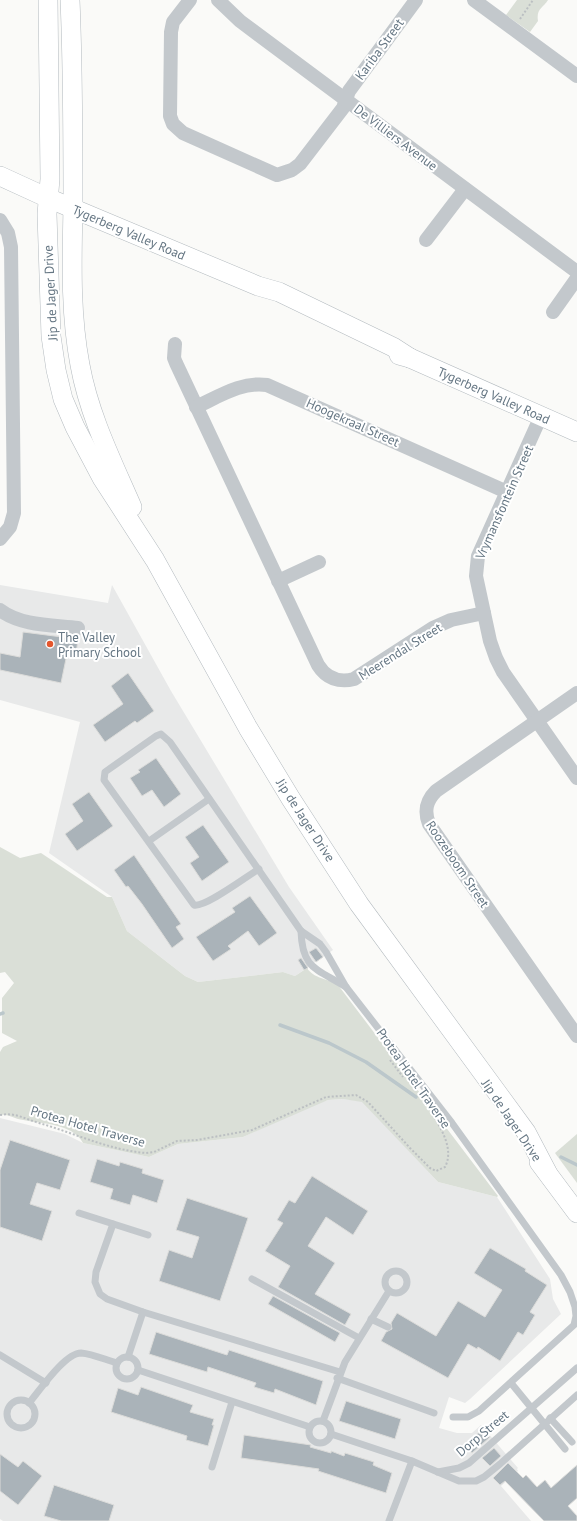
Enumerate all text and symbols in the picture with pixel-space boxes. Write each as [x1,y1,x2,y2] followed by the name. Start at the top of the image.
[351,15,408,83] street label: Kariba Street
[351,100,441,174] street label: De Villiers Avenue
[70,201,188,264] street label: Tygerberg Valley Road
[40,245,62,342] street label: Jip de Jager Drive
[435,363,553,428] street label: Tygerberg Valley Road
[304,394,403,451] street label: Hoogekraal Street
[471,442,537,563] street label: Vrymansfontein Street
[355,619,446,684] street label: Meerendal Street
[58,629,141,661] place label: The Valley Primary School
[45,639,55,649] marker: The Valley Primary School
[272,775,339,865] street label: Jip de Jager Drive
[422,818,493,911] street label: Roozeboom Street
[373,1025,455,1132] street label: Protea Hotel Traverse
[477,1075,545,1165] street label: Jip de Jager Drive
[29,1102,147,1151] street label: Protea Hotel Traverse
[452,1406,513,1460] street label: Dorp Street

